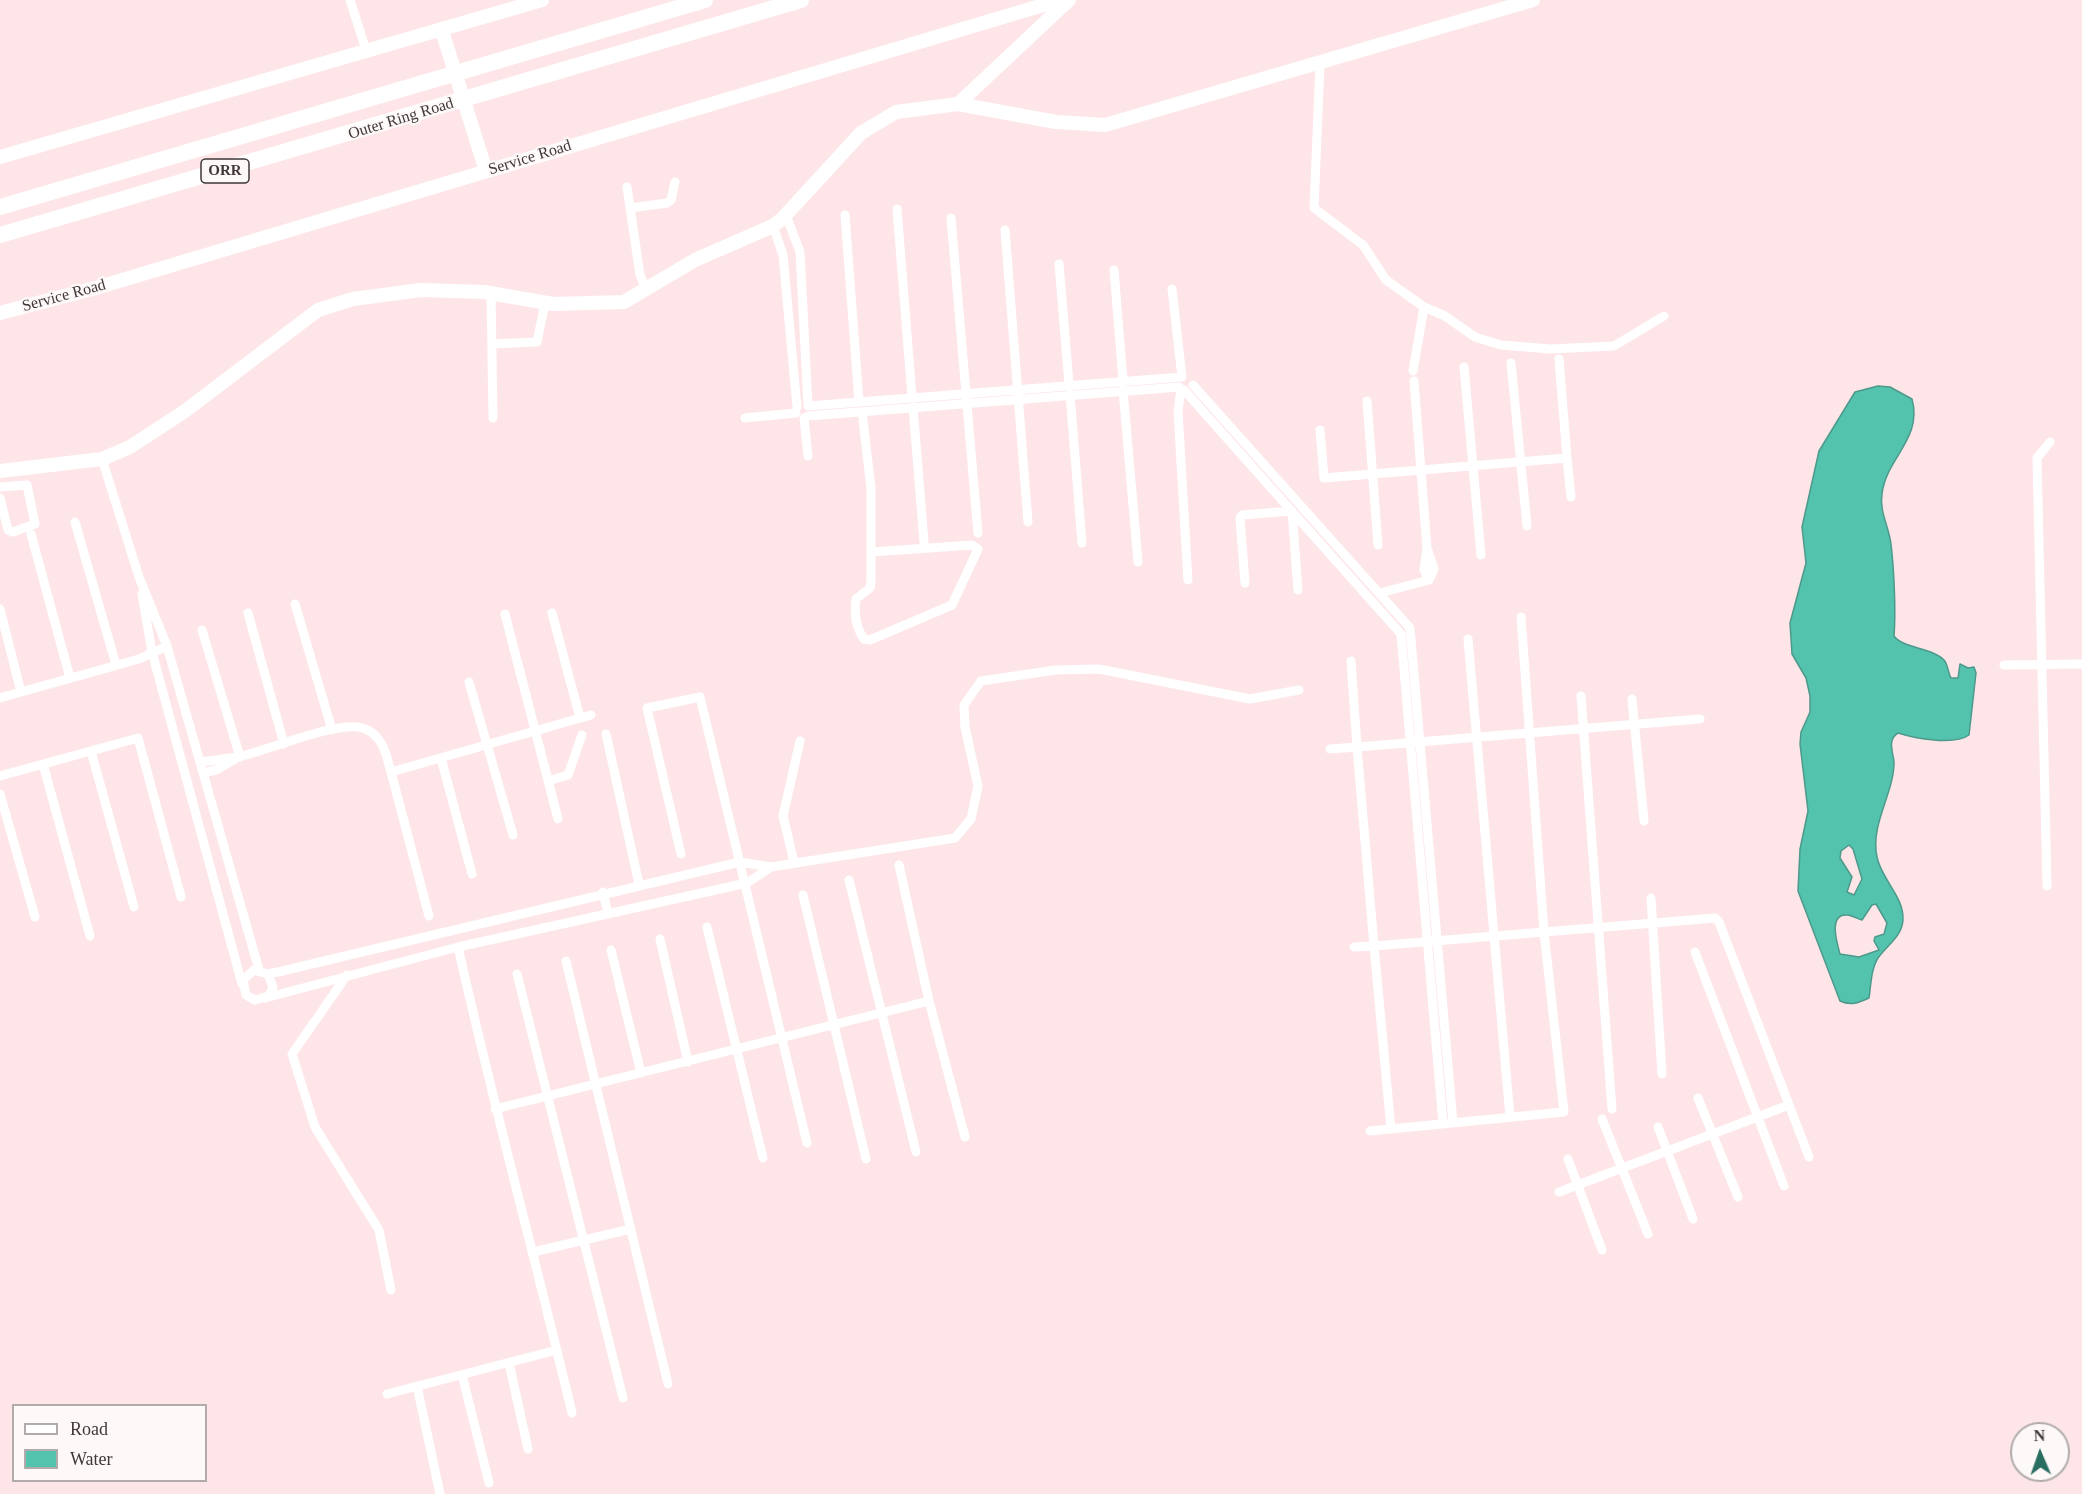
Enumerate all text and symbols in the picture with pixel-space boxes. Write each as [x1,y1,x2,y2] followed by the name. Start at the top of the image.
[346,94,456,144] street label: Outer Ring Road
[486,136,574,180] street label: Service Road
[201,159,249,183] road number: ORR
[20,276,108,316] street label: Service Road
[12,1404,207,1482] legend
[70,1419,108,1439] text: Road
[2010,1422,2070,1482] north arrow
[2033,1427,2045,1444] text: N
[70,1449,113,1469] text: Water

